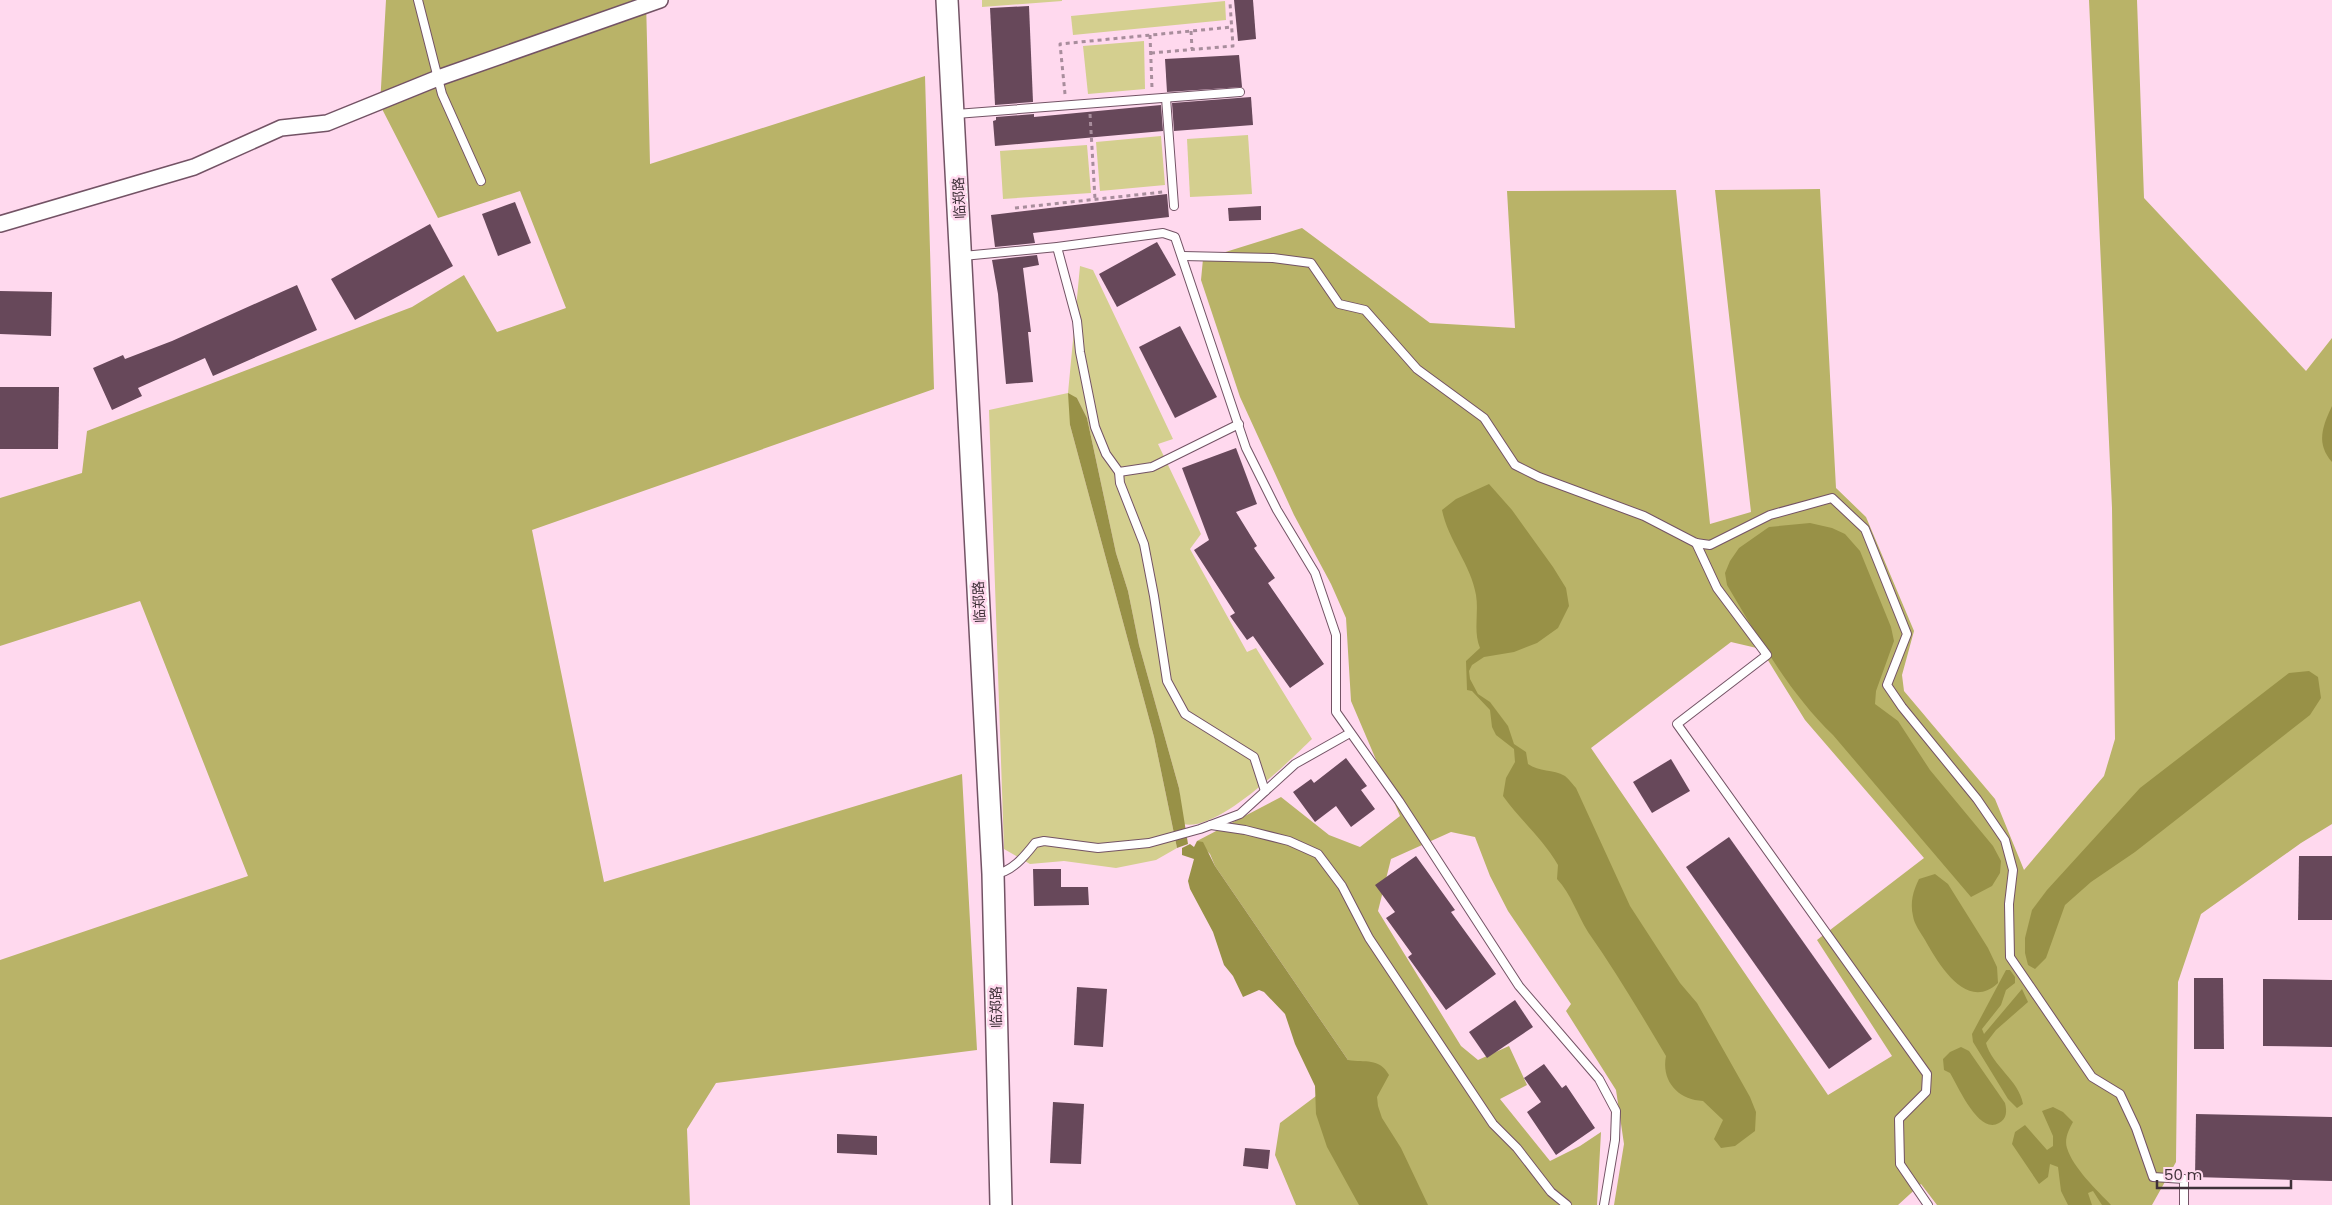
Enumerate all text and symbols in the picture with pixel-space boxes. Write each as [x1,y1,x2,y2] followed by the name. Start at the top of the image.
[948,177,970,219] street label: 临郑路
[968,581,990,623] street label: 临郑路
[986,986,1006,1028] street label: 临郑路
[2157,1158,2291,1190] scale bar
[2164,1164,2202,1185] text: 50 m

